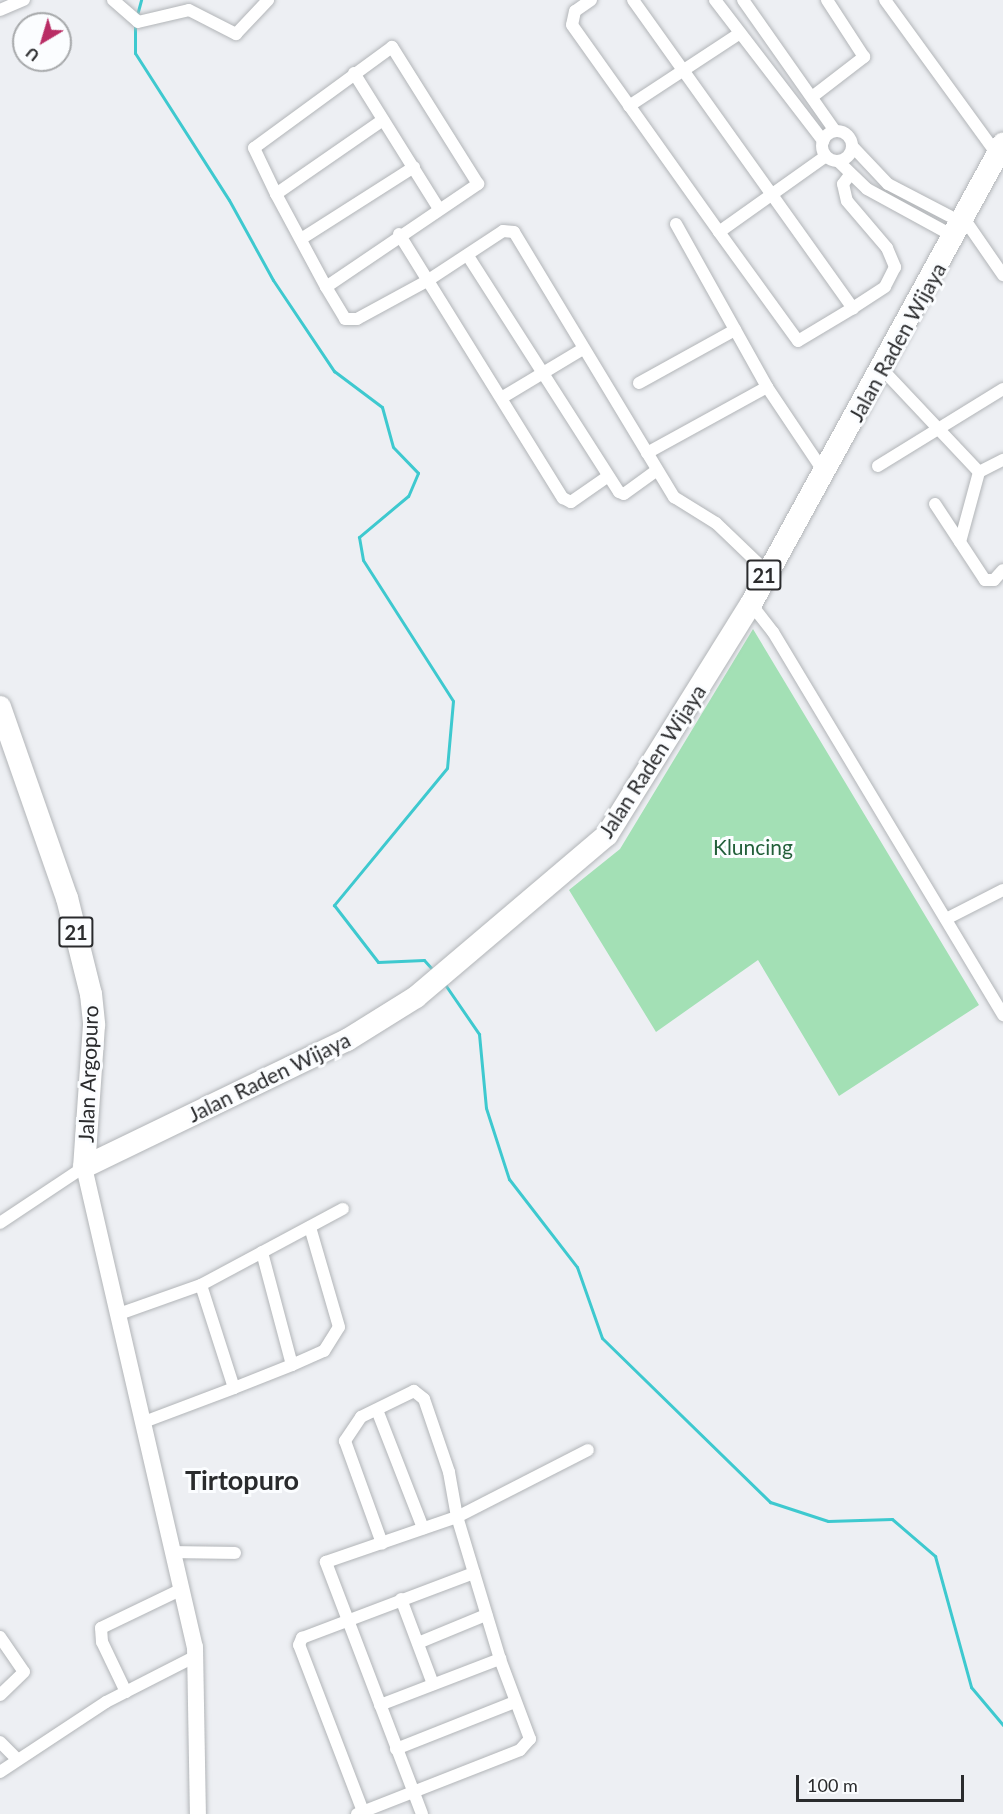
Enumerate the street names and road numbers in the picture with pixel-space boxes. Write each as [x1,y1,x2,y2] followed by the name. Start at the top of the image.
[843,258,951,426] street label: Jalan Raden Wijaya
[746,558,782,592] road number: 21
[593,680,711,842] street label: Jalan Raden Wijaya
[58,915,94,949] road number: 21
[73,1004,103,1144] street label: Jalan Argopuro
[184,1027,354,1127] street label: Jalan Raden Wijaya

